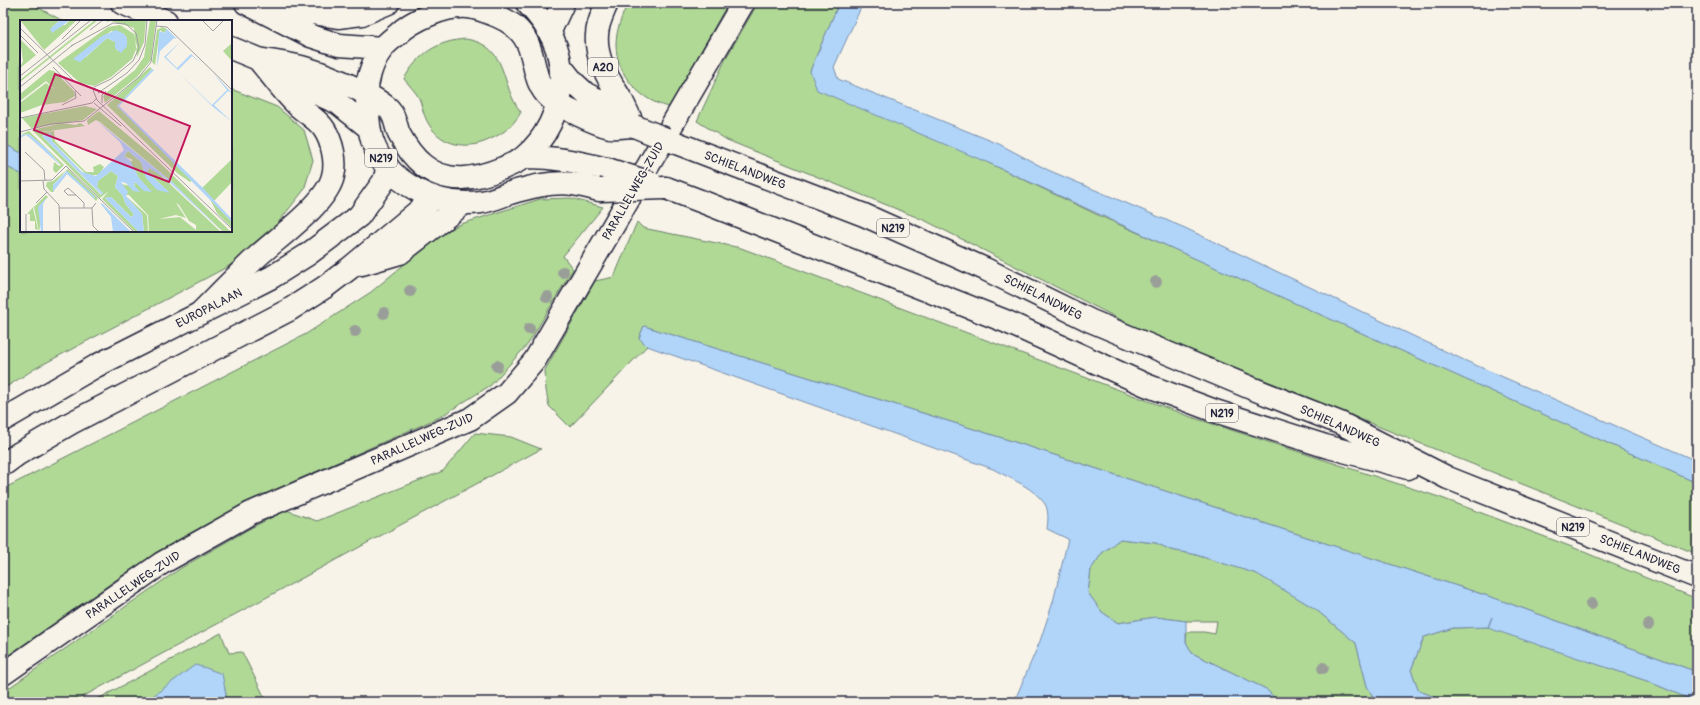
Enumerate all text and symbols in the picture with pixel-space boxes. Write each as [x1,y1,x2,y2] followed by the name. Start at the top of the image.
[20,20,232,232] inset map
[588,58,618,76] road number: A20
[599,139,668,243] street label: PARALLELWEG-ZUID
[702,148,788,193] street label: SCHIELANDWEG
[365,149,397,167] road number: N219
[877,219,909,237] road number: N219
[1001,271,1085,324] street label: SCHIELANDWEG
[174,285,245,332] street label: EUROPALAAN
[1297,402,1382,451] street label: SCHIELANDWEG
[1206,404,1238,422] road number: N219
[368,410,476,469] street label: PARALLELWEG-ZUID
[1557,518,1589,536] road number: N219
[1597,531,1683,578] street label: SCHIELANDWEG
[83,548,184,623] street label: PARALLELWEG-ZUID

